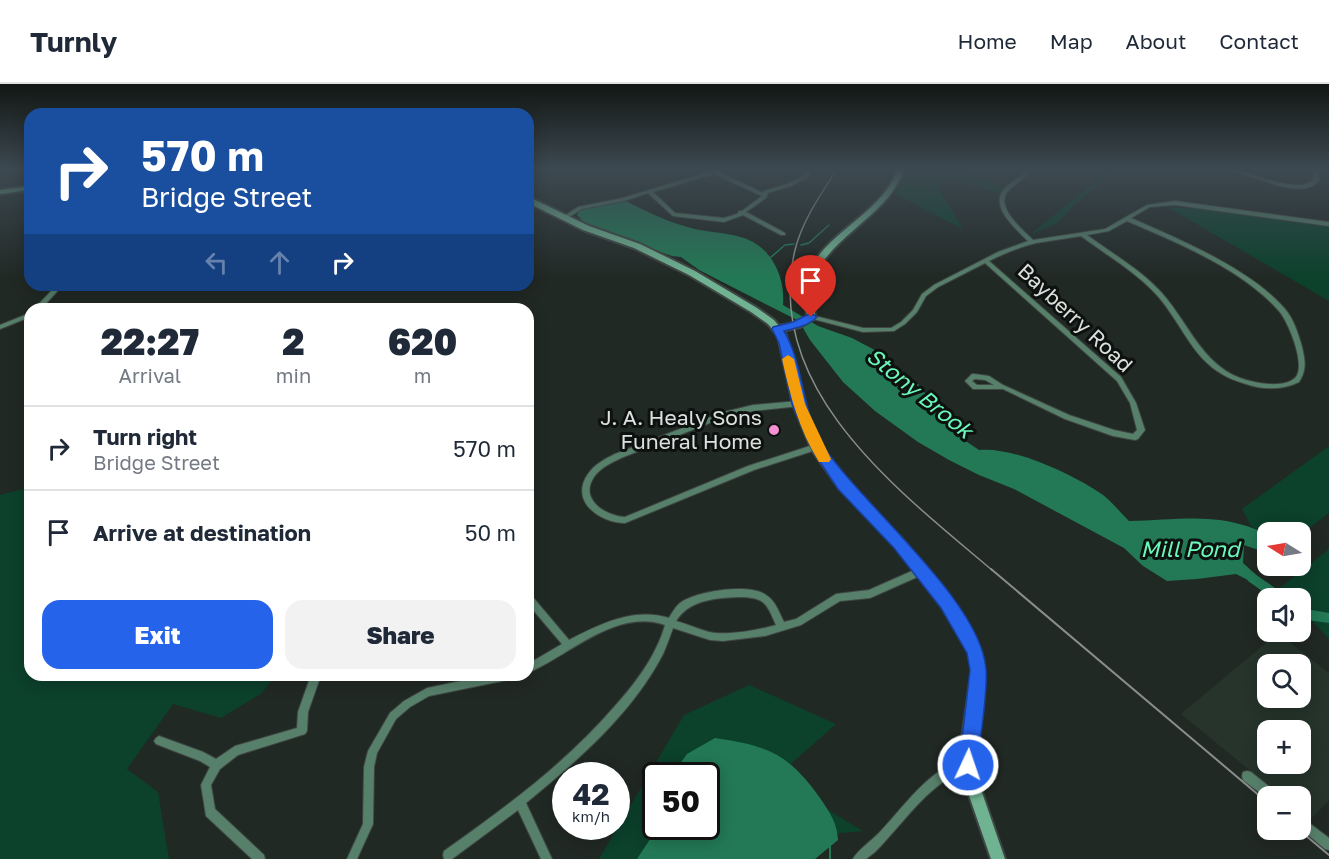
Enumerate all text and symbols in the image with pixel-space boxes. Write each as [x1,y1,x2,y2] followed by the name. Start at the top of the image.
[30,25,117,58] text: Turnly
[957,28,1017,54] text: Home
[1050,28,1093,54] text: Map
[1126,28,1186,54] text: About
[1219,28,1299,54] text: Contact
[141,130,264,180] text: 570 m
[42,132,120,210] icon: right
[141,181,312,213] text: Bridge Street
[200,246,233,279] icon: left
[263,246,296,279] icon: ahead
[326,246,359,279] icon: right
[785,255,836,317] pin
[1013,257,1139,377] street label: Bayberry Road
[794,264,827,297] icon: arrive
[101,320,199,363] text: 22:27
[282,320,305,363] text: 2
[388,320,457,363] text: 620
[862,342,981,445] water label: Stony Brook
[119,363,181,387] text: Arrival
[276,363,311,387] text: min
[414,363,431,387] text: m
[600,404,762,454] place label: J. A. Healy Sons Funeral Home
[93,423,197,450] text: Turn right
[767,423,781,437] marker: J. A. Healy Sons Funeral Home
[42,432,75,465] icon: right
[453,435,516,462] text: 570 m
[93,450,220,474] text: Bridge Street
[42,516,75,549] icon: arrive
[93,519,311,546] text: Arrive at destination
[465,519,516,546] text: 50 m
[1257,522,1311,576] north arrow
[1257,522,1311,840] map controls
[1141,535,1242,562] water label: Mill Pond
[1257,588,1311,642] button: sound
[42,600,273,669] button: Exit
[285,600,516,669] button: Share
[1257,654,1311,708] button: search
[1257,720,1311,774] button: +
[936,733,1000,797] position arrow
[642,762,720,840] speed limit sign: 50
[572,776,610,812] text: 42
[1257,786,1311,840] button: −
[572,807,610,825] text: km/h

